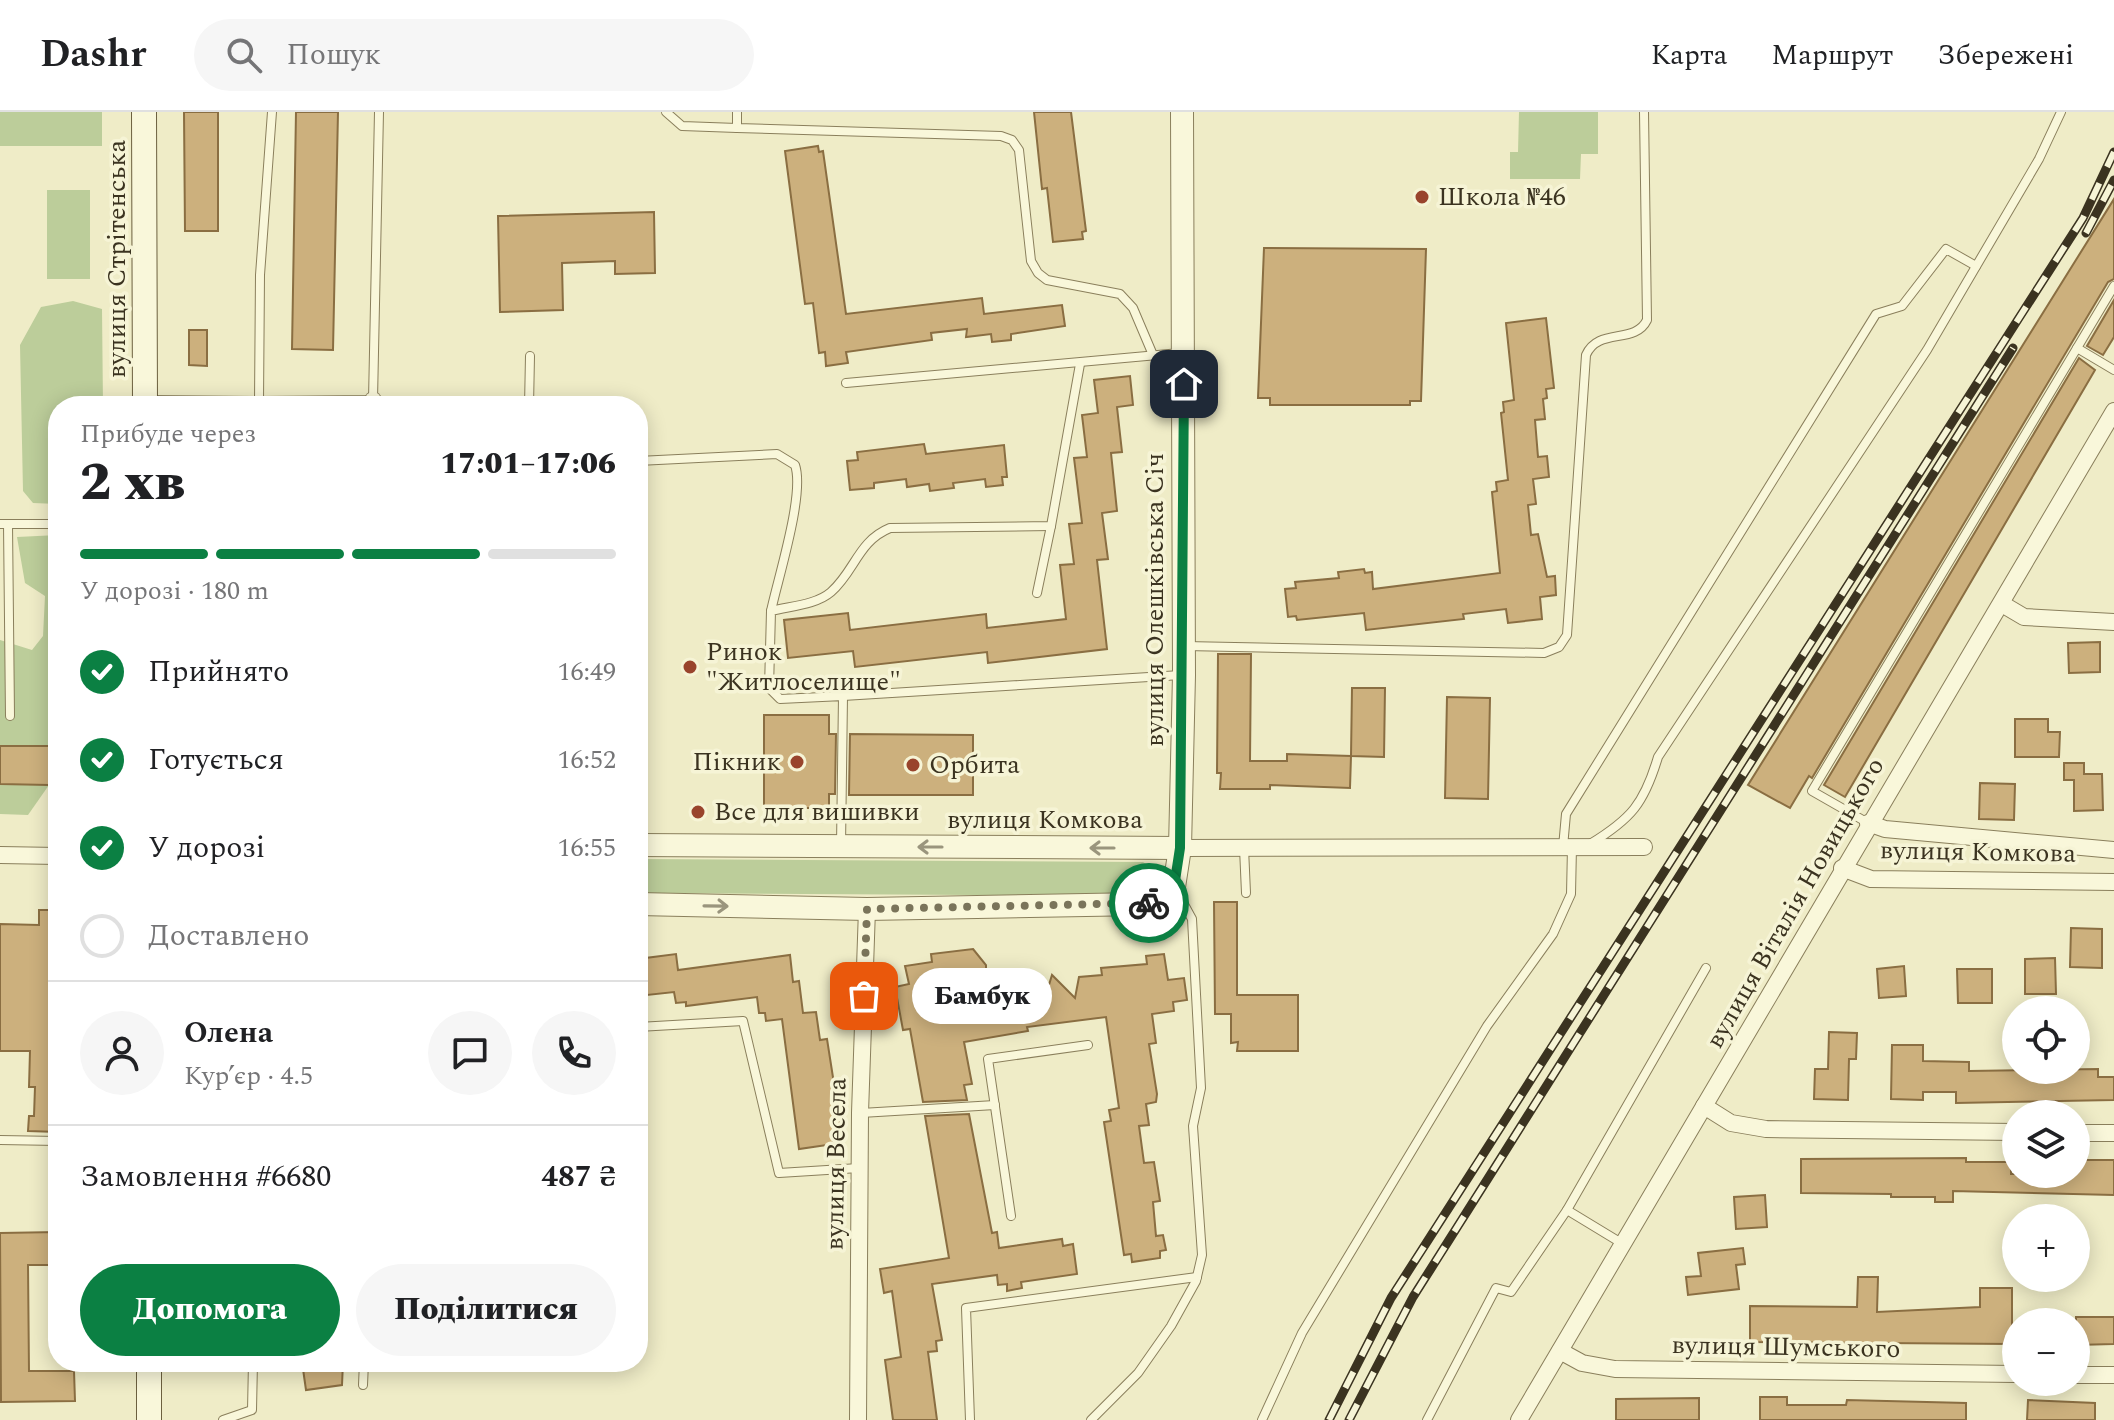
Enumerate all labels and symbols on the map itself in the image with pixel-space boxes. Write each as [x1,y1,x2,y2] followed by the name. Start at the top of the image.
[97,140,137,378] street label: вулиця Стрітенська
[1438,177,1566,217] place label: Школа №46
[1413,188,1431,206] marker: Школа №46
[1150,350,1218,418] pin
[1135,453,1175,747] street label: вулиця Олешківська Січ
[706,632,901,702] place label: Ринок "Житлоселище"
[681,658,699,676] marker: Ринок "Житлоселище"
[693,742,781,782] place label: Пікник
[929,745,1020,785] place label: Орбита
[1695,750,1895,1056] street label: вулиця Віталія Новицького
[788,753,806,771] marker: Пікник
[904,756,922,774] marker: Орбита
[714,792,920,832] place label: Все для вишивки
[947,800,1143,840] street label: вулиця Комкова
[689,803,707,821] marker: Все для вишивки
[1880,830,2077,874] street label: вулиця Комкова
[917,840,944,855] one-way arrow
[1089,840,1116,856] one-way arrow
[1109,863,1189,943] courier
[702,898,729,914] one-way arrow
[830,962,898,1030] pin
[912,968,1052,1024] callout: Бамбук
[814,1077,858,1251] street label: вулиця Весела
[1671,1325,1901,1369] street label: вулиця Шумського

